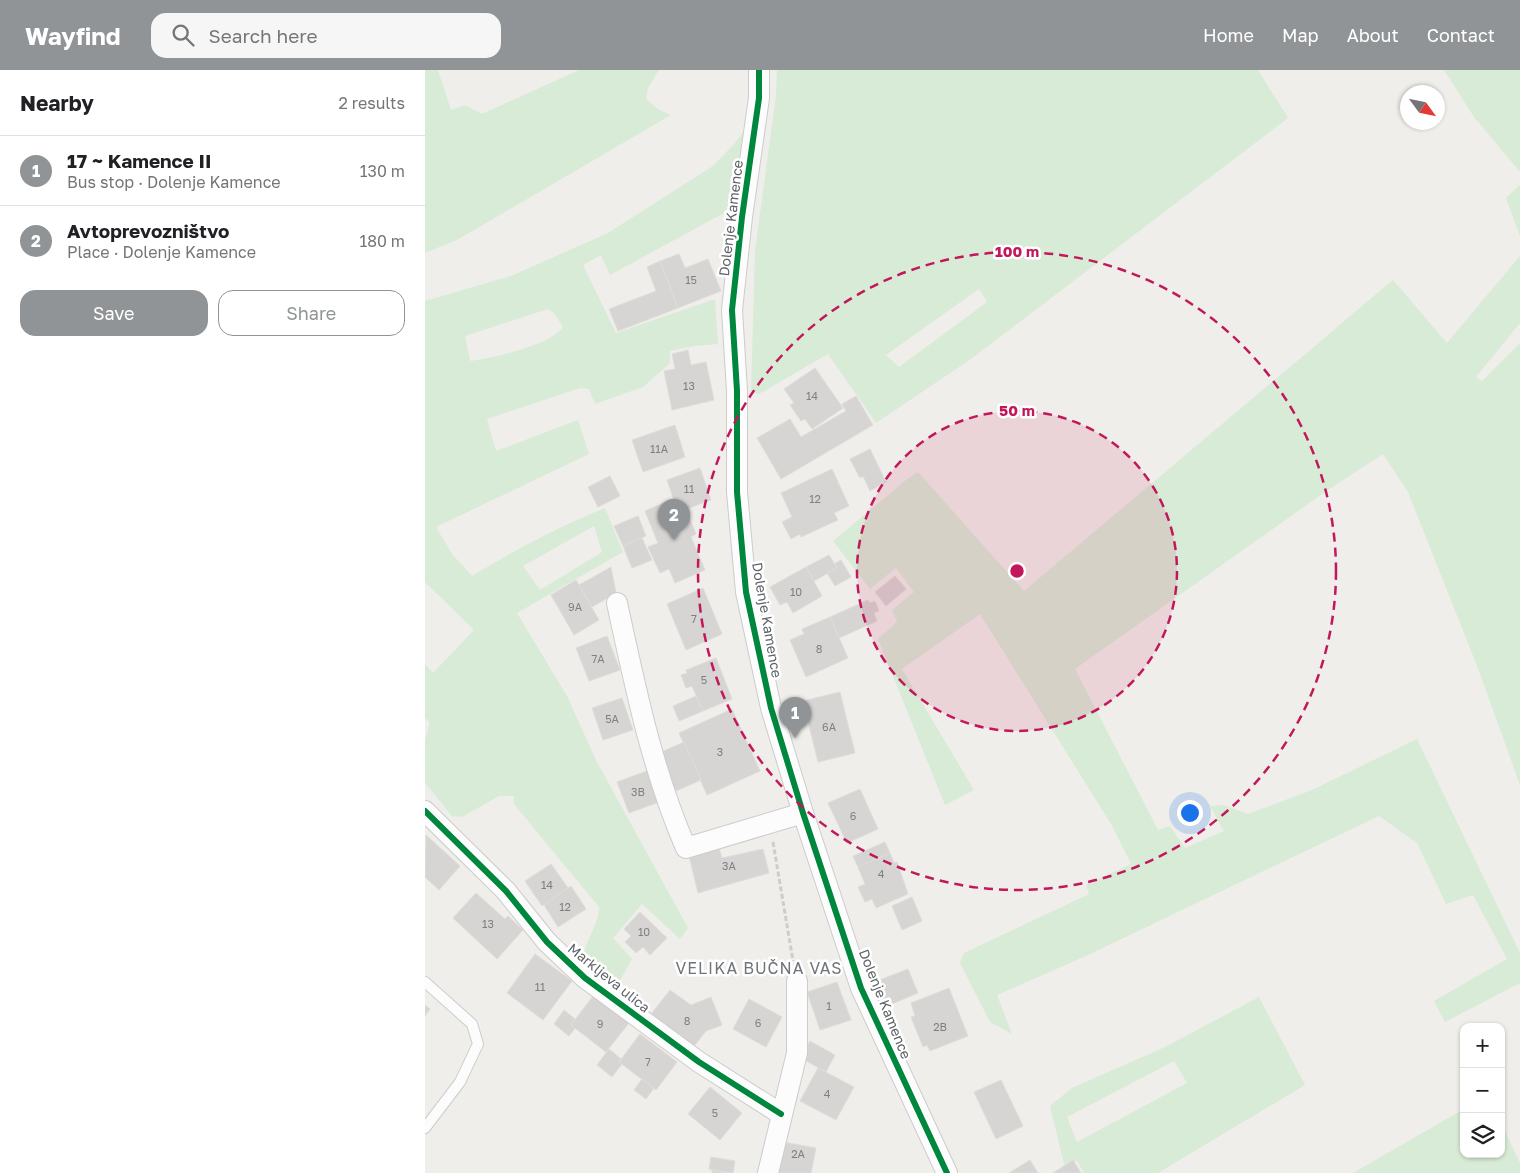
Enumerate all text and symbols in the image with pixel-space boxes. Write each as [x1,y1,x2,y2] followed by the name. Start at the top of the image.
[151,13,501,58] search box
[25,21,121,50] text: Wayfind
[169,21,197,49] icon: search
[209,24,317,47] text: Search here
[1203,24,1254,46] text: Home
[1282,24,1319,46] text: Map
[1347,24,1399,46] text: About
[1427,24,1495,46] text: Contact
[1400,85,1445,130] north arrow
[20,90,94,116] text: Nearby
[339,93,405,113] text: 2 results
[67,149,211,172] text: 17 ~ Kamence II
[715,159,746,277] street label: Dolenje Kamence
[32,161,40,181] text: 1
[360,161,405,181] text: 130 m
[67,172,281,192] text: Bus stop · Dolenje Kamence
[67,219,229,242] text: Avtoprevozništvo
[31,231,41,251] text: 2
[359,231,405,251] text: 180 m
[67,242,256,262] text: Place · Dolenje Kamence
[995,242,1039,260] text: 100 m
[685,273,697,286] house number: 15
[20,290,208,336] button: Save
[218,290,405,336] button: Share
[683,379,695,392] house number: 13
[806,389,818,402] house number: 14
[999,401,1035,419] text: 50 m
[650,442,669,455] house number: 11A
[684,482,694,495] house number: 11
[809,492,821,505] house number: 12
[658,499,690,540] pin: 2
[749,561,786,679] street label: Dolenje Kamence
[1008,562,1026,580] centre of rings
[790,585,802,598] house number: 10
[568,600,583,613] house number: 9A
[691,612,697,625] house number: 7
[816,642,823,655] house number: 8
[591,652,605,665] house number: 7A
[701,673,707,686] house number: 5
[779,697,811,738] pin: 1
[605,712,620,725] house number: 5A
[822,720,837,733] house number: 6A
[717,745,723,758] house number: 3
[631,785,645,798] house number: 3B
[1177,800,1203,826] your location
[850,809,857,822] house number: 6
[722,859,737,872] house number: 3A
[878,867,885,880] house number: 4
[541,878,553,891] house number: 14
[559,900,571,913] house number: 12
[482,917,494,930] house number: 13
[638,925,650,938] house number: 10
[565,939,654,1016] street label: Markljeva ulica
[856,946,915,1061] street label: Dolenje Kamence
[676,958,842,978] district label: VELIKA BUČNA VAS
[535,980,545,993] house number: 11
[826,999,832,1012] house number: 1
[684,1014,691,1027] house number: 8
[755,1016,762,1029] house number: 6
[597,1017,603,1030] house number: 9
[933,1020,947,1033] house number: 2B
[1460,1023,1505,1158] map controls
[1460,1023,1505,1068] button: +
[645,1055,651,1068] house number: 7
[1460,1068,1505,1113] button: −
[824,1087,831,1100] house number: 4
[712,1106,718,1119] house number: 5
[1460,1113,1505,1158] button: layers
[791,1147,806,1160] house number: 2A

